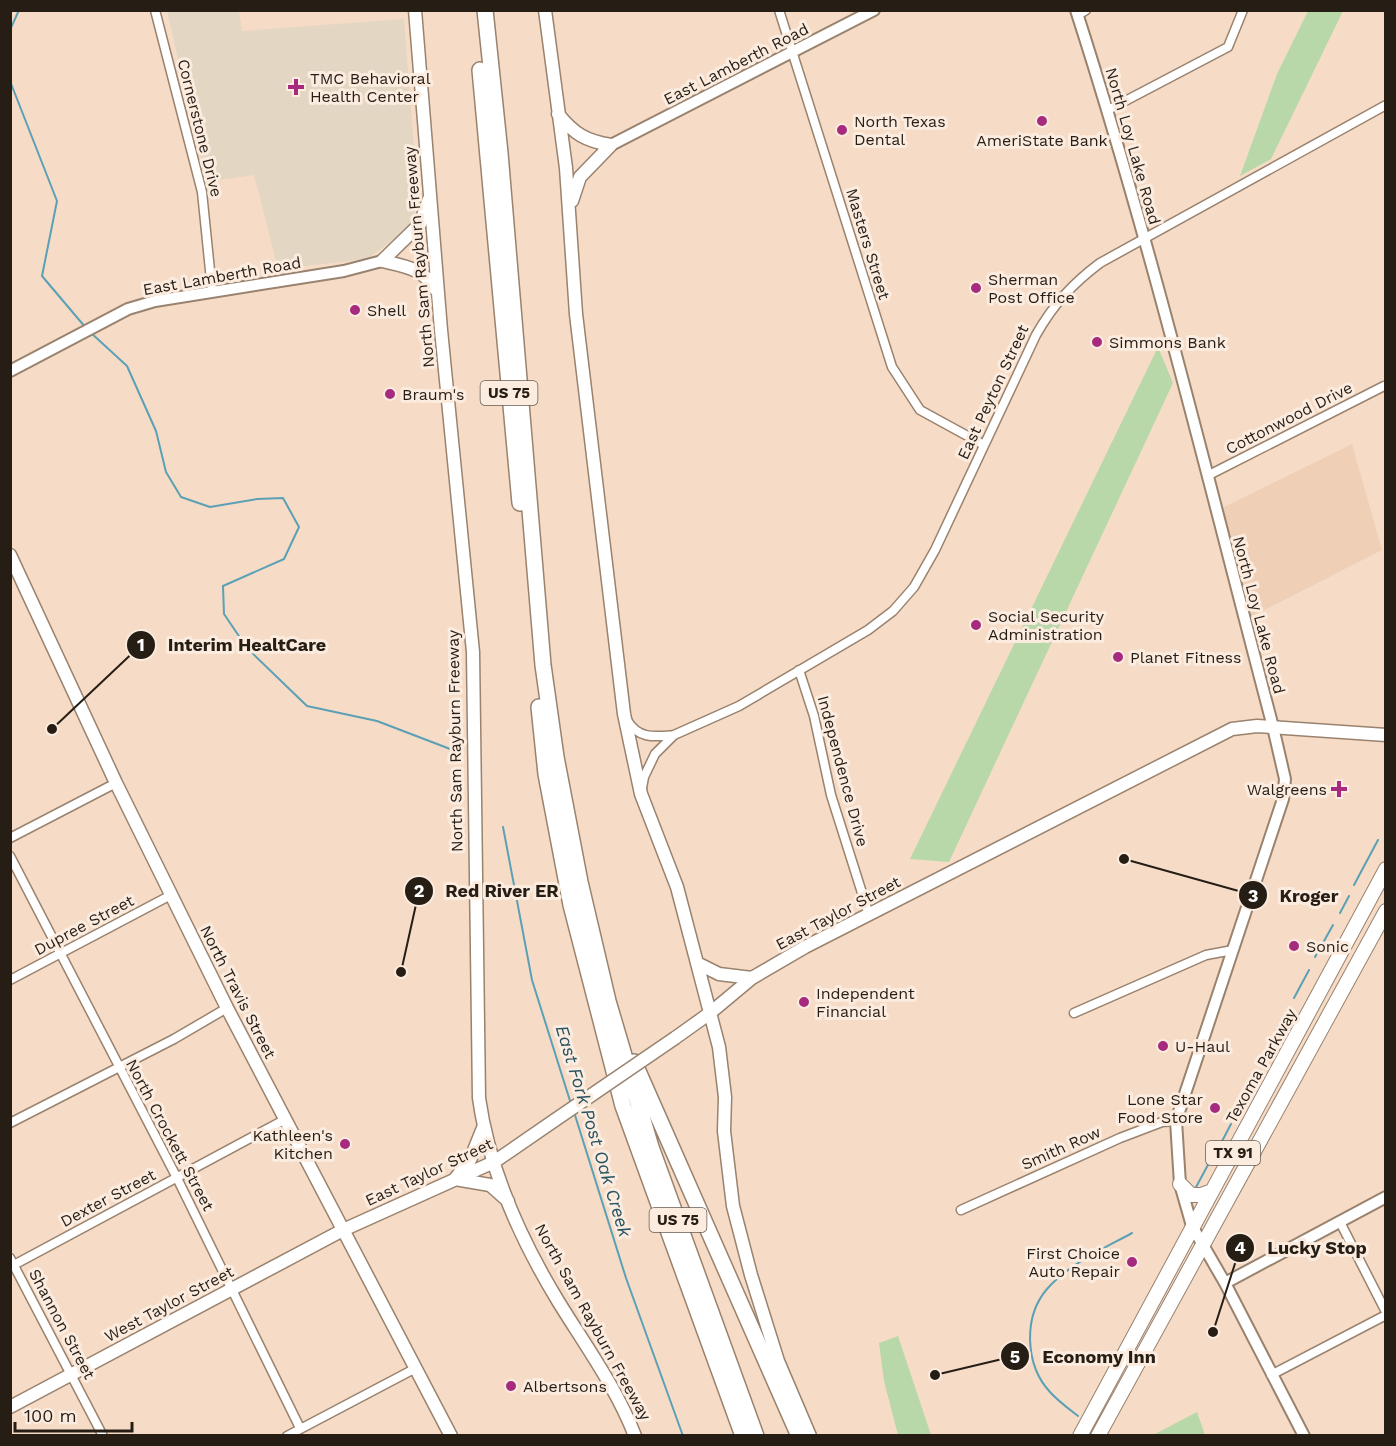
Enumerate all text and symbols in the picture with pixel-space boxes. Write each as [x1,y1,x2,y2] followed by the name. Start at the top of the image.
[660,19,812,109] street label: East Lamberth Road
[174,57,226,199] street label: Cornerstone Drive
[1101,65,1165,227] street label: North Loy Lake Road
[310,69,431,106] place label: TMC Behavioral Health Center
[287,78,305,96] marker: TMC Behavioral Health Center
[854,112,946,149] place label: North Texas Dental
[1035,114,1049,128] marker: AmeriState Bank
[835,123,849,137] marker: North Texas Dental
[976,131,1108,150] place label: AmeriState Bank
[400,145,438,368] street label: North Sam Rayburn Freeway
[842,186,894,302] street label: Masters Street
[141,253,303,299] street label: East Lamberth Road
[988,270,1075,307] place label: Sherman Post Office
[969,281,983,295] marker: Sherman Post Office
[367,301,406,320] place label: Shell
[348,303,362,317] marker: Shell
[953,321,1033,462] street label: East Peyton Street
[1109,333,1226,352] place label: Simmons Bank
[1090,335,1104,349] marker: Simmons Bank
[1222,378,1356,458] street label: Cottonwood Drive
[480,381,538,405] road number: US 75
[402,385,465,404] place label: Braum's
[383,387,397,401] marker: Braum's
[1229,534,1289,696] street label: North Loy Lake Road
[988,607,1105,644] place label: Social Security Administration
[969,618,983,632] marker: Social Security Administration
[126,627,338,663] callout: Interim HealtCare
[444,629,466,852] street label: North Sam Rayburn Freeway
[137,634,145,655] text: 1
[168,634,326,655] text: Interim HealtCare
[1130,648,1242,667] place label: Planet Fitness
[1111,650,1125,664] marker: Planet Fitness
[814,693,872,849] street label: Independence Drive
[1247,780,1327,799] place label: Walgreens
[1332,782,1346,796] marker: Walgreens
[772,872,904,954] street label: East Taylor Street
[404,873,571,909] callout: Red River ER
[1238,877,1351,913] callout: Kroger
[414,880,424,901] text: 2
[445,880,559,901] text: Red River ER
[1248,885,1258,906] text: 3
[1279,885,1339,906] text: Kroger
[31,891,137,959] street label: Dupree Street
[196,922,280,1062] street label: North Travis Street
[1306,937,1349,956] place label: Sonic
[1287,939,1301,953] marker: Sonic
[816,984,915,1021] place label: Independent Financial
[797,995,811,1009] marker: Independent Financial
[1222,1005,1301,1127] street label: Texoma Parkway
[552,1023,637,1240] water label: East Fork Post Oak Creek
[1175,1037,1230,1056] place label: U-Haul
[1156,1039,1170,1053] marker: U-Haul
[122,1056,218,1214] street label: North Crockett Street
[1117,1090,1203,1127] place label: Lone Star Food Store
[1208,1101,1222,1115] marker: Lone Star Food Store
[1018,1122,1104,1174] street label: Smith Row
[253,1126,333,1163] place label: Kathleen's Kitchen
[362,1134,496,1210] street label: East Taylor Street
[338,1137,352,1151] marker: Kathleen's Kitchen
[1206,1141,1260,1165] road number: TX 91
[57,1165,159,1231] street label: Dexter Street
[650,1208,706,1232] road number: US 75
[531,1220,656,1424] street label: North Sam Rayburn Freeway
[1225,1230,1379,1266] callout: Lucky Stop
[1234,1237,1246,1258] text: 4
[1267,1237,1367,1258] text: Lucky Stop
[1026,1244,1120,1281] place label: First Choice Auto Repair
[1125,1255,1139,1269] marker: First Choice Auto Repair
[101,1262,237,1346] street label: West Taylor Street
[25,1266,99,1383] street label: Shannon Street
[1000,1338,1168,1374] callout: Economy Inn
[1010,1346,1020,1367] text: 5
[1042,1346,1156,1367] text: Economy Inn
[523,1377,607,1396] place label: Albertsons
[504,1379,518,1393] marker: Albertsons
[15,1395,132,1433] scale bar
[24,1405,77,1426] text: 100 m

